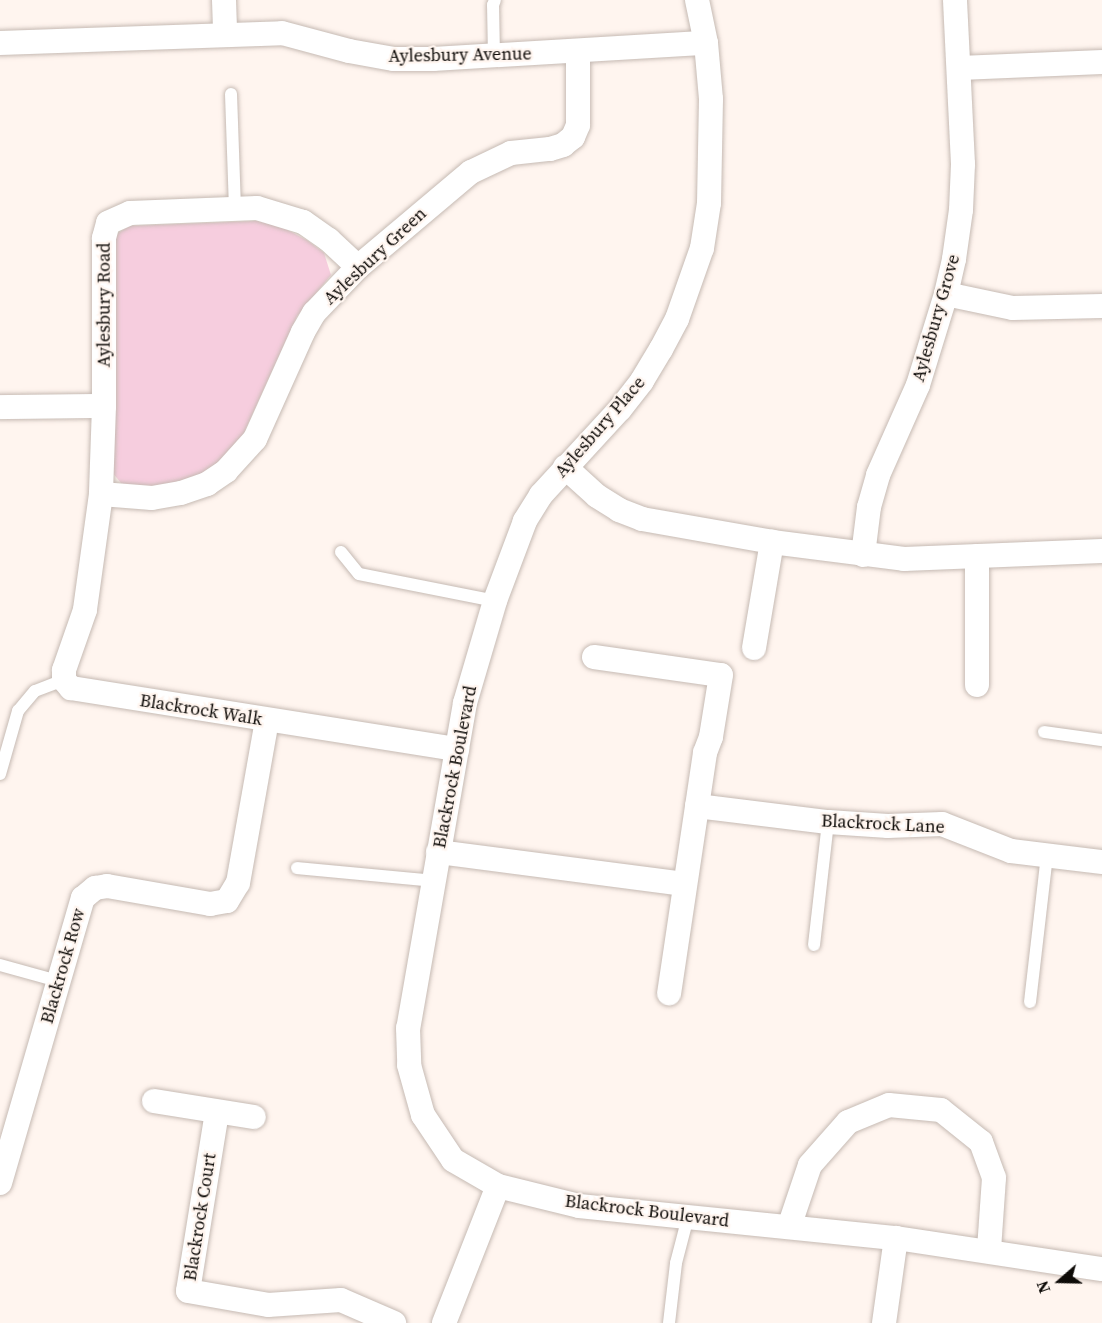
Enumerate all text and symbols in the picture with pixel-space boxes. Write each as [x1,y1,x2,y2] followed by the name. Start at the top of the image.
[388,43,532,67] street label: Aylesbury Avenue
[319,203,431,309] street label: Aylesbury Green
[93,243,115,367] street label: Aylesbury Road
[907,252,965,384] street label: Aylesbury Grove
[550,372,650,482] street label: Aylesbury Place
[429,684,481,850] street label: Blackrock Boulevard
[138,690,264,730] street label: Blackrock Walk
[821,810,945,838] street label: Blackrock Lane
[36,906,90,1026] street label: Blackrock Row
[179,1151,221,1283] street label: Blackrock Court
[564,1190,730,1232] street label: Blackrock Boulevard
[1030,1251,1090,1311] north arrow
[1031,1278,1055,1296] text: N

